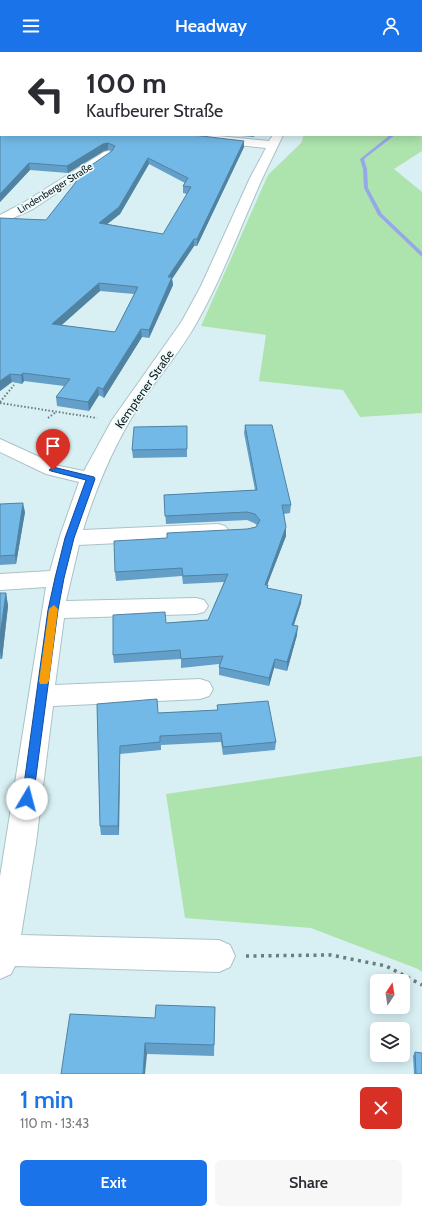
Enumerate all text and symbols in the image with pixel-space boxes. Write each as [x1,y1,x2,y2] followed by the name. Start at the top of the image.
[20,15,42,37] icon: menu
[175,15,247,37] text: Headway
[380,15,402,37] icon: person
[86,66,167,100] text: 100 m
[20,68,72,120] icon: left
[86,100,223,122] text: Kaufbeurer Straße
[15,160,95,216] street label: Lindenberger Straße
[111,347,177,431] street label: Kemptener Straße
[36,429,70,470] pin
[42,435,64,457] icon: arrive
[6,778,48,820] position arrow
[370,974,410,1014] north arrow
[370,974,410,1062] map controls
[370,1022,410,1062] button: layers
[20,1085,74,1114] text: 1 min
[360,1087,402,1129] button: close
[20,1115,89,1131] text: 110 m · 13:43
[20,1160,207,1206] button: Exit
[215,1160,402,1206] button: Share

